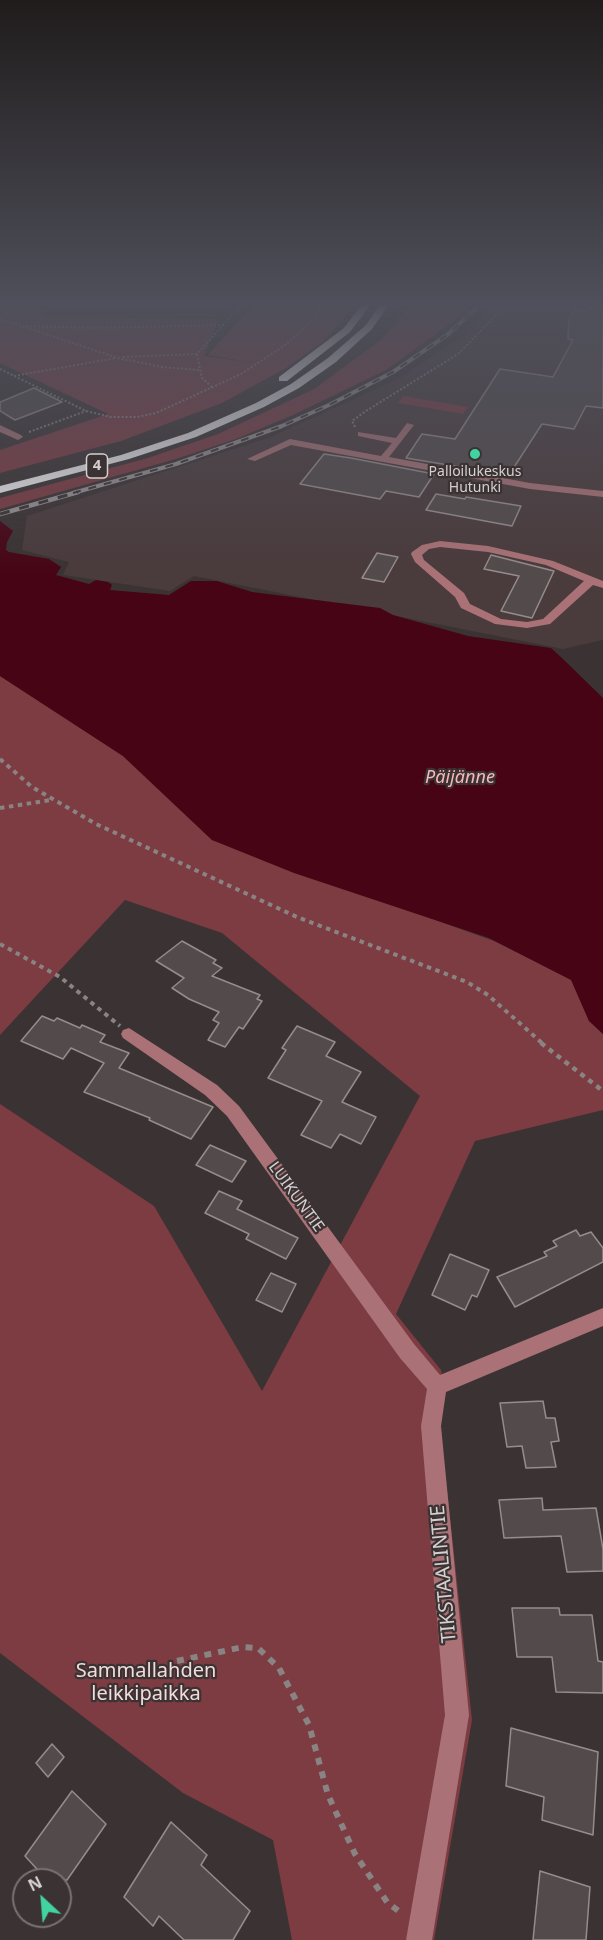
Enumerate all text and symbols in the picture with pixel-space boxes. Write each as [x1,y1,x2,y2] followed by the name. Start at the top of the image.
[468,447,482,461] marker: Palloilukeskus Hutunki
[86,454,108,478] road number: 4
[429,464,521,496] place label: Palloilukeskus Hutunki
[425,767,495,789] water label: Päijänne
[264,1158,328,1236] street label: LUIKUNTIE
[426,1504,462,1644] street label: TIKSTAALINTIE
[76,1659,216,1706] park label: Sammallahden leikkipaikka
[12,1868,72,1928] north arrow
[24,1871,46,1896] text: N

